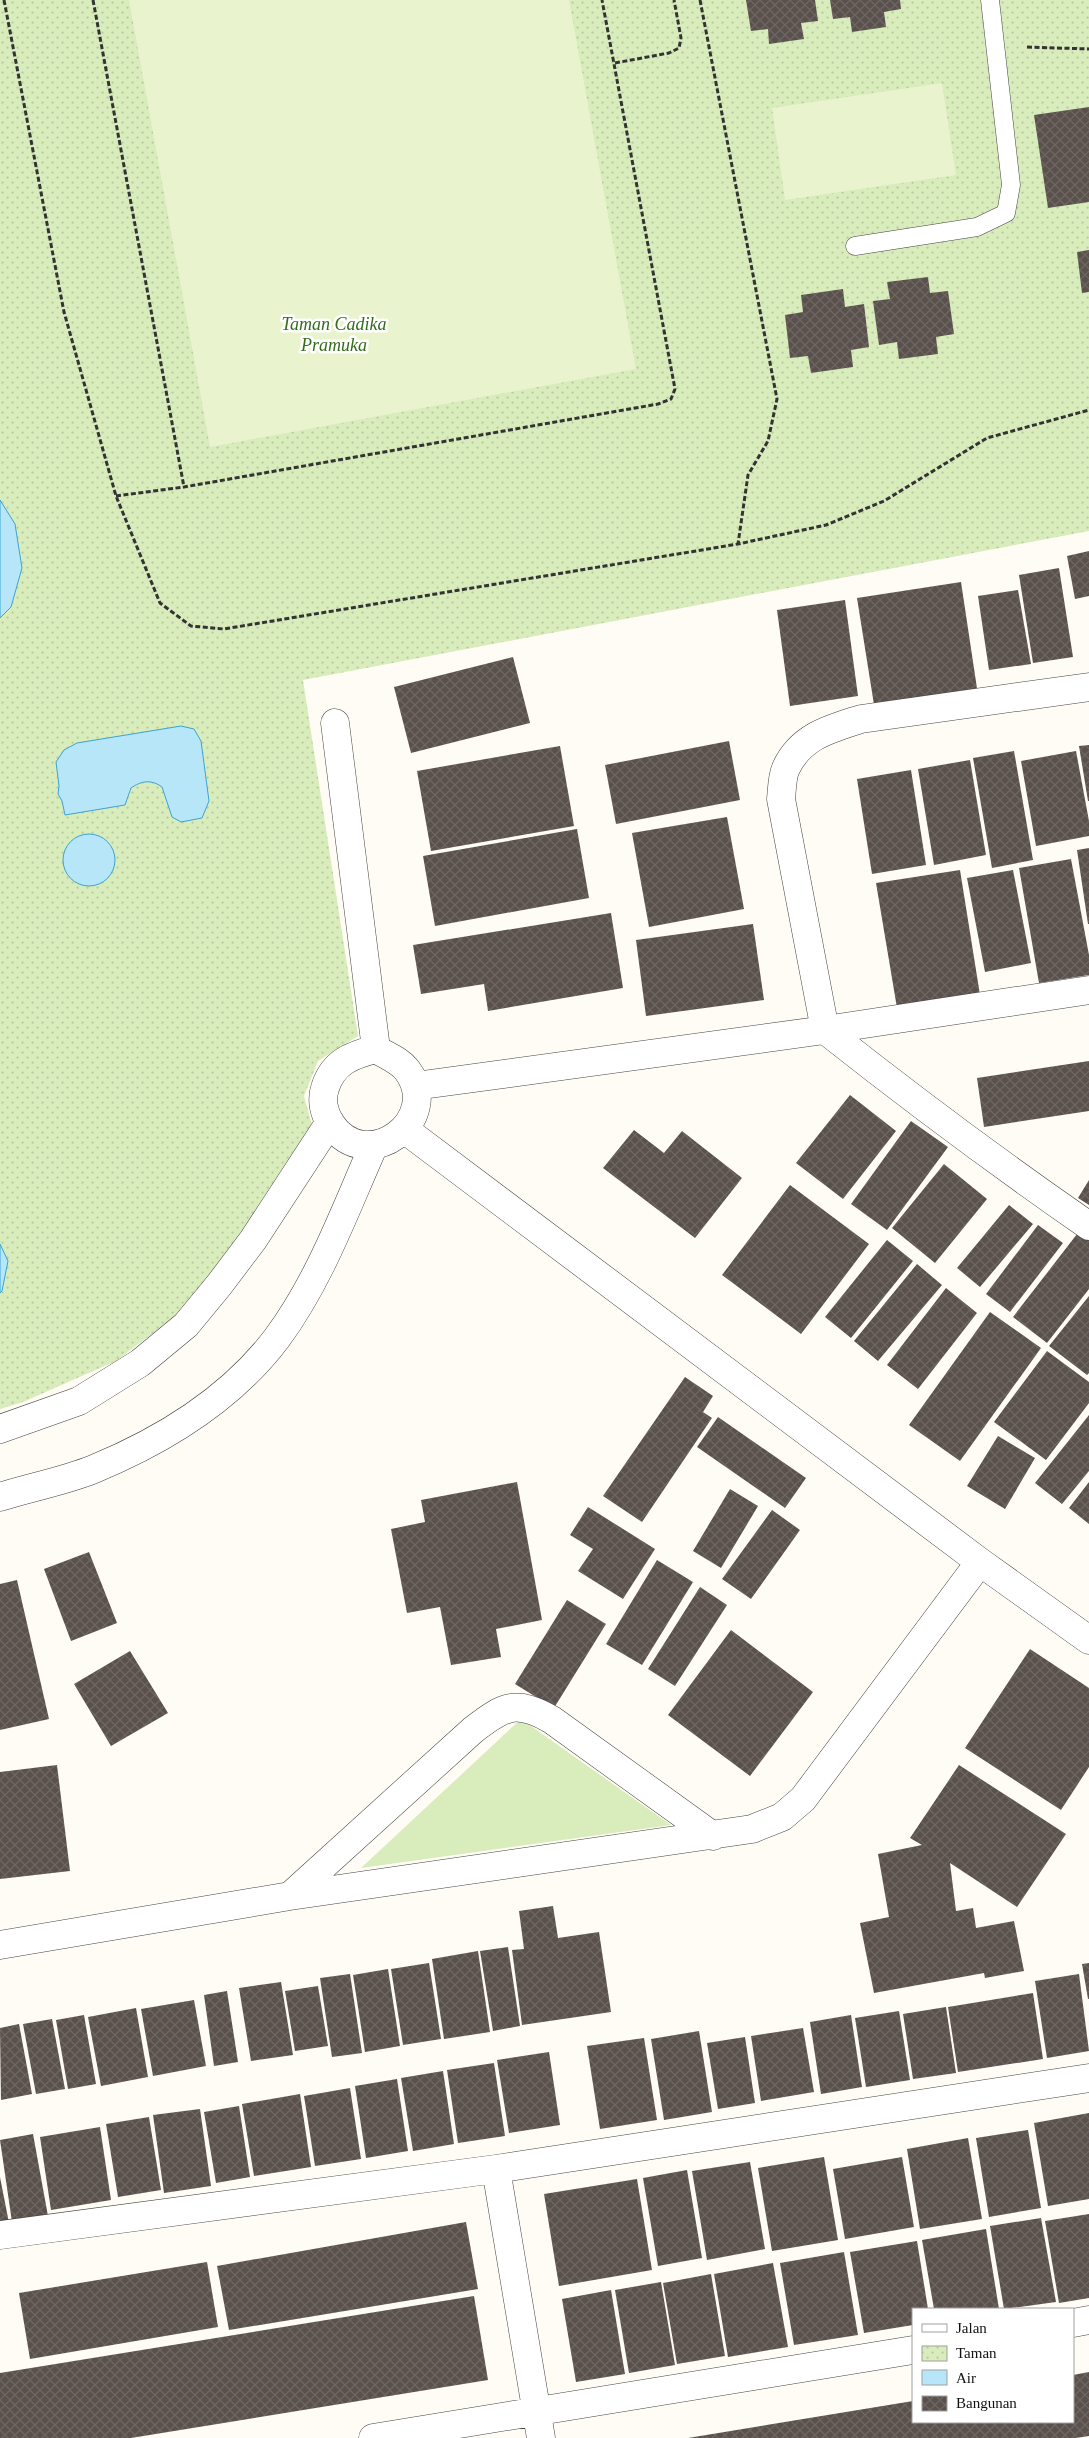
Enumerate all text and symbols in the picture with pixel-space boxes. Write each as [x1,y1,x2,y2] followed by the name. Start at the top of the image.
[282,314,386,355] park label: Taman Cadika Pramuka
[912,2308,1074,2423] legend
[956,2320,987,2336] text: Jalan
[956,2345,997,2361] text: Taman
[956,2370,976,2386] text: Air
[956,2395,1017,2411] text: Bangunan

